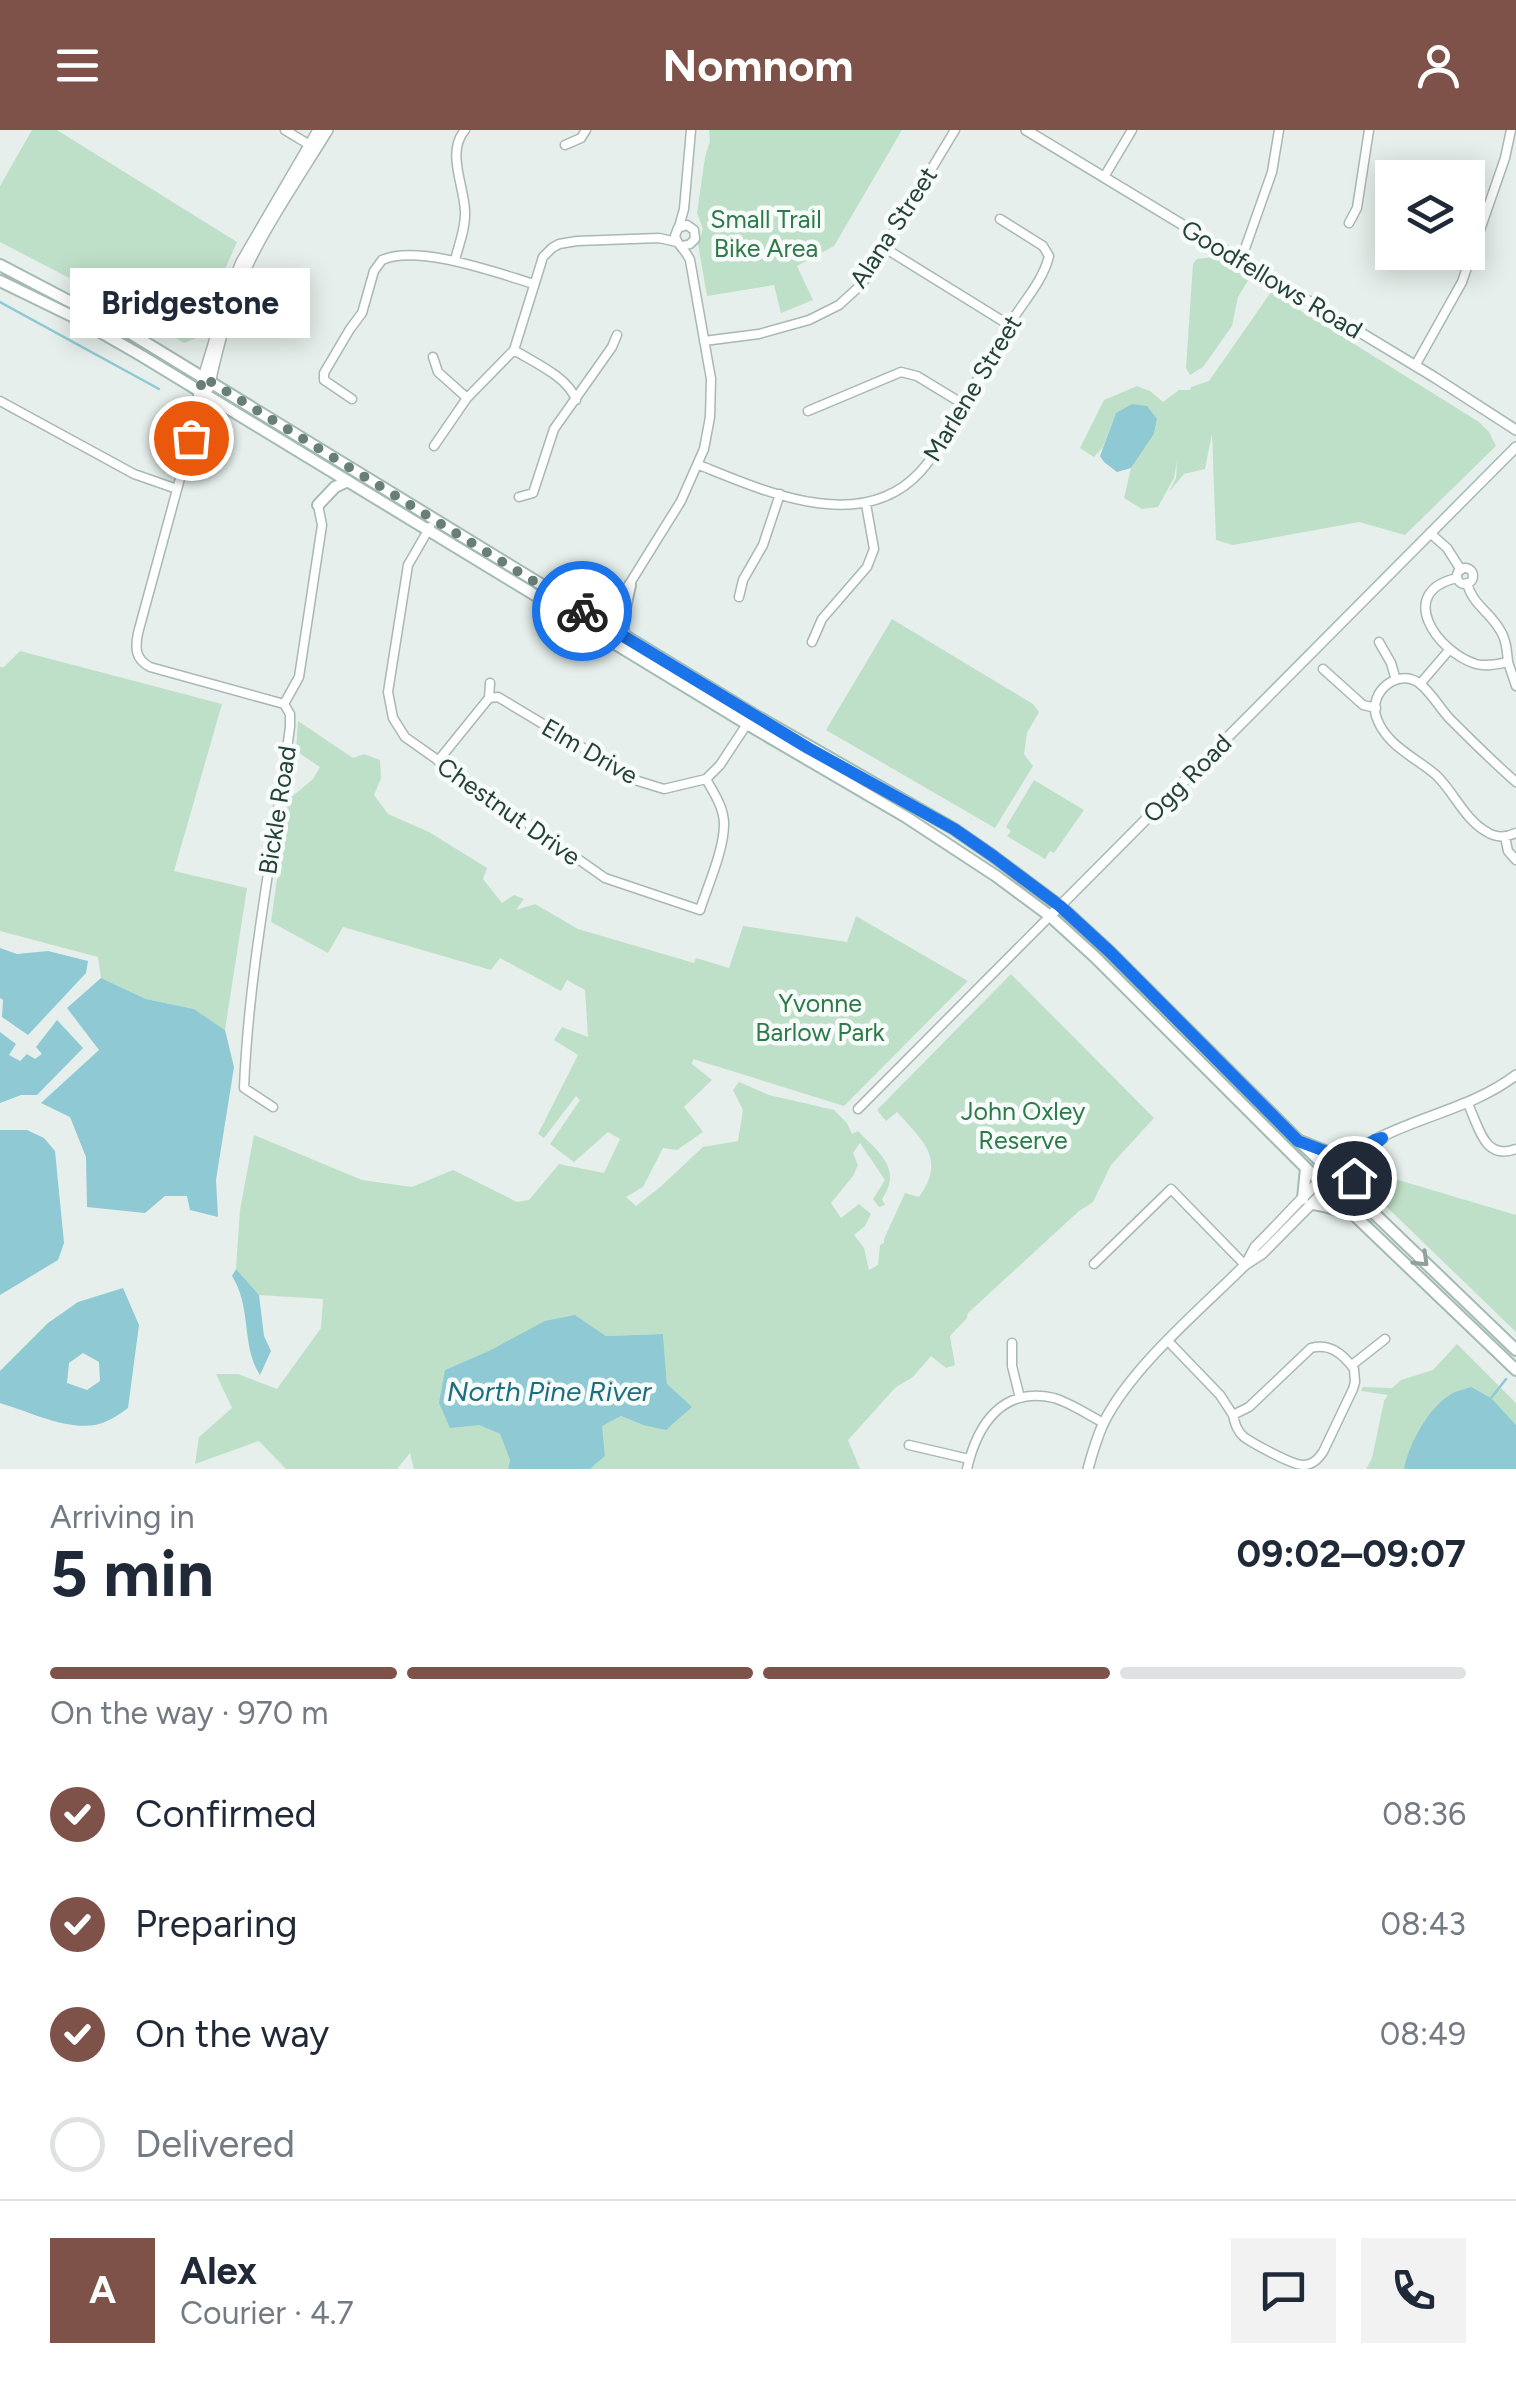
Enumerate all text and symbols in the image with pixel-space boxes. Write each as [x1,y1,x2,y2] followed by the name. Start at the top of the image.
[50,38,105,93] icon: menu
[662,38,854,92] text: Nomnom
[1411,38,1466,93] icon: person
[1375,160,1485,270] map controls
[1375,160,1485,270] button: layers
[843,161,943,293] street label: Alana Street
[710,204,822,263] park label: Small Trail Bike Area
[1176,213,1368,345] street label: Goodfellows Road
[71,268,311,338] callout: Bridgestone
[101,284,279,322] text: Bridgestone
[917,309,1027,467] street label: Marlene Street
[149,396,234,481] pin
[164,411,219,466] icon: bag
[532,561,632,661] courier
[555,584,610,639] icon: bike
[537,712,643,790] street label: Elm Drive
[1137,728,1237,828] street label: Ogg Road
[252,744,302,876] street label: Bickle Road
[432,751,586,871] street label: Chestnut Drive
[755,988,886,1047] park label: Yvonne Barlow Park
[961,1096,1085,1155] park label: John Oxley Reserve
[1312,1136,1397,1221] pin
[1327,1151,1382,1206] icon: home
[1410,1248,1429,1266] one-way arrow
[447,1374,653,1408] water label: North Pine River
[50,1498,195,1536] text: Arriving in
[1237,1531,1466,1577] text: 09:02–09:07
[50,1534,214,1612] text: 5 min
[50,1694,328,1732] text: On the way · 970 m
[50,1787,105,1842] icon: check
[135,1791,317,1837] text: Confirmed
[1382,1795,1466,1833] text: 08:36
[50,1897,105,1952] icon: check
[135,1901,297,1947] text: Preparing
[1380,1905,1466,1943] text: 08:43
[50,2007,105,2062] icon: check
[135,2011,329,2057] text: On the way
[1380,2015,1466,2053] text: 08:49
[135,2121,295,2167] text: Delivered
[1231,2238,1336,2343] button: chat
[1361,2238,1466,2343] button: phone
[180,2248,257,2294] text: Alex
[89,2267,116,2313] text: A
[180,2294,354,2332] text: Courier · 4.7

